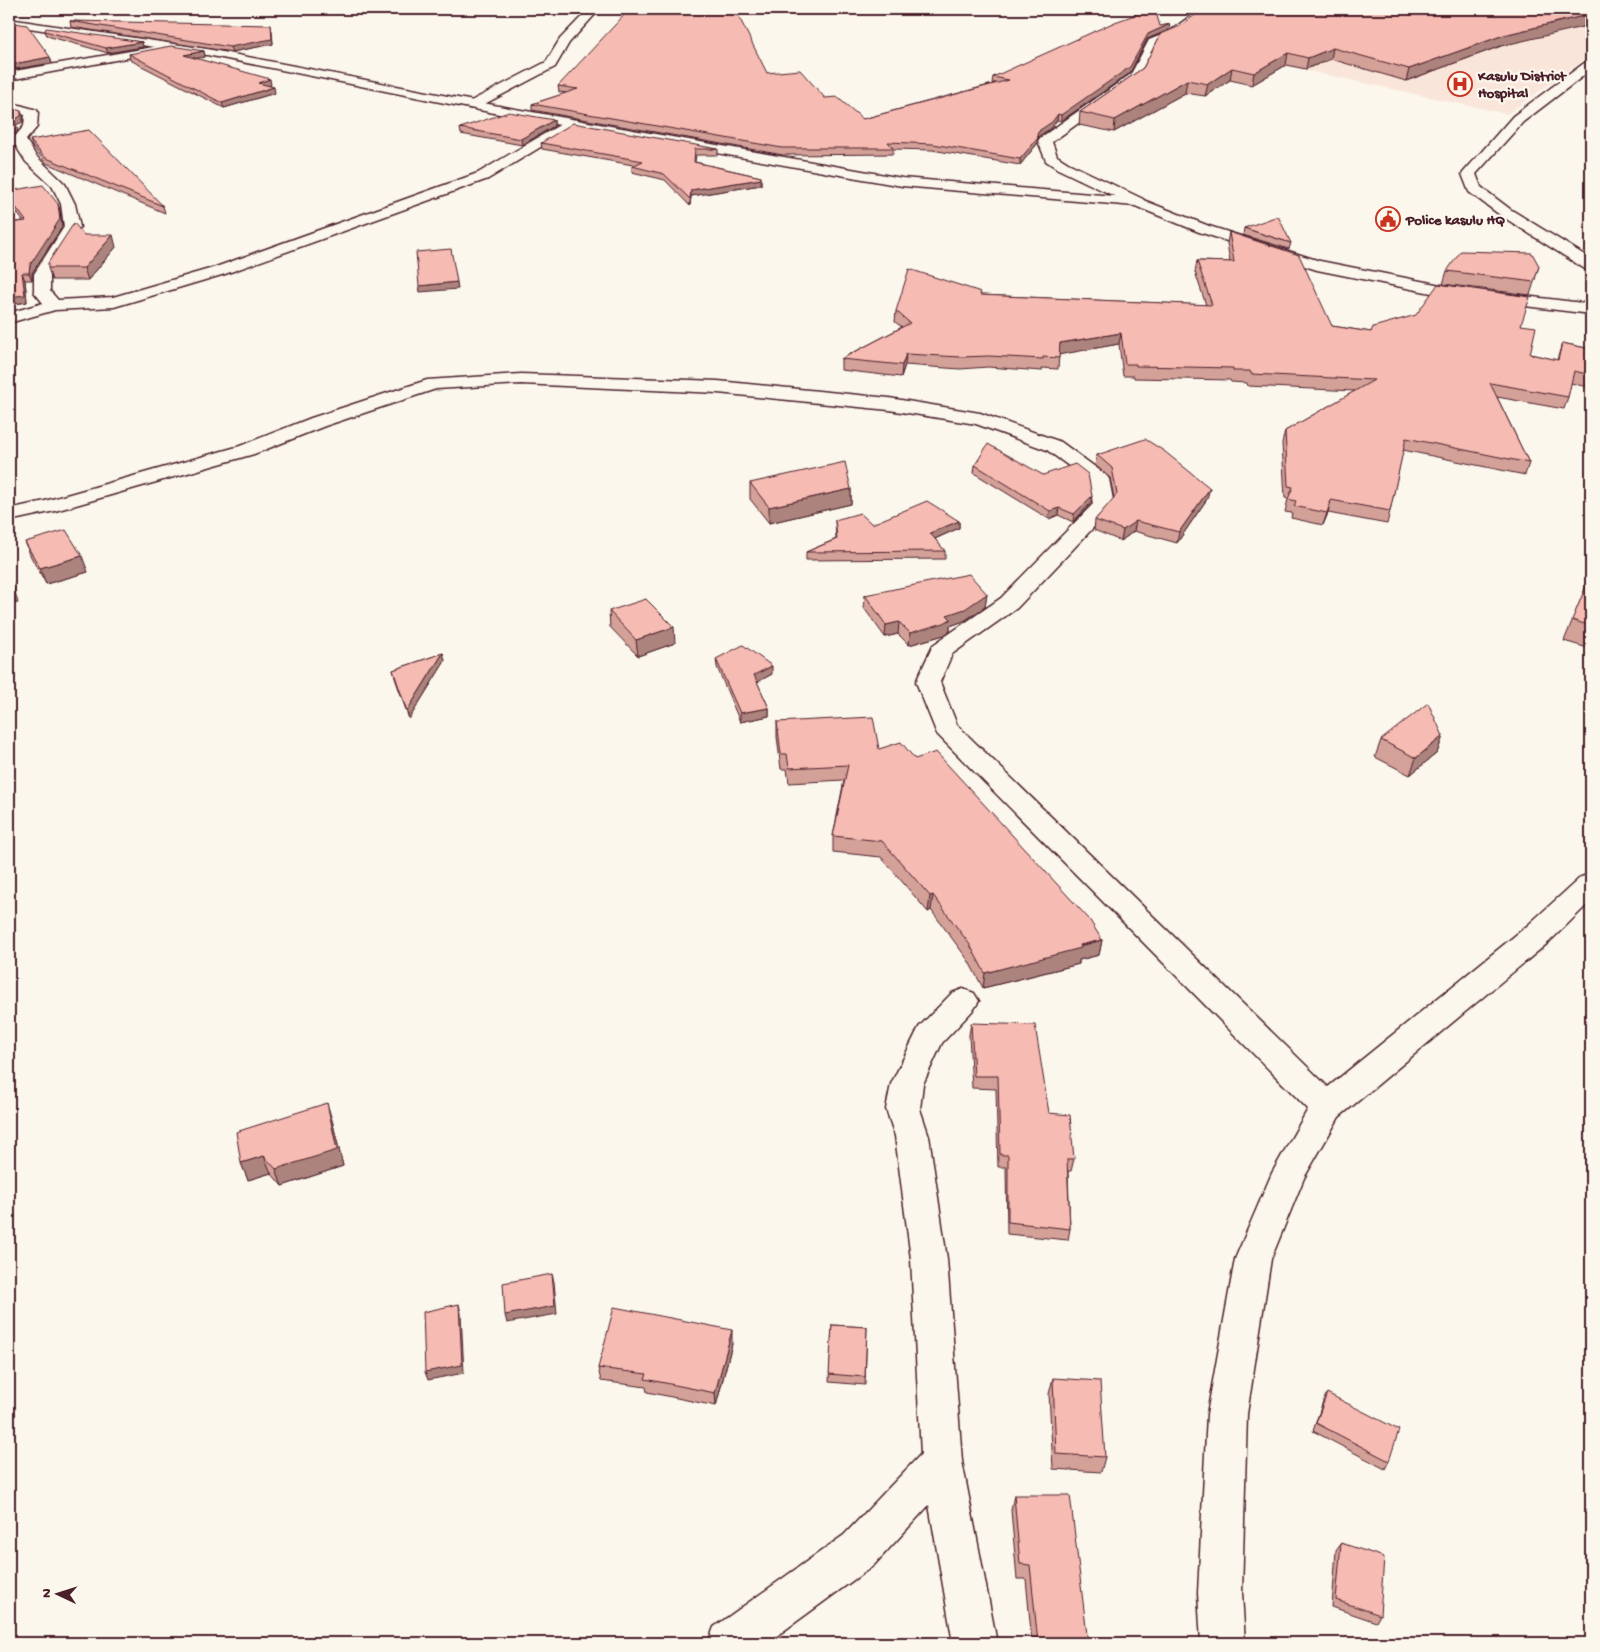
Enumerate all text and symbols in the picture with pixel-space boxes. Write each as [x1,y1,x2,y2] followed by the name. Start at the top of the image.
[1477,68,1567,103] place label: Kasulu District Hospital
[1447,71,1473,97] hospital icon: Kasulu District Hospital
[1375,206,1401,232] public building icon: Police kasulu HQ
[1405,212,1505,230] place label: Police kasulu HQ
[32,1570,82,1620] north arrow
[39,1588,56,1598] text: N

